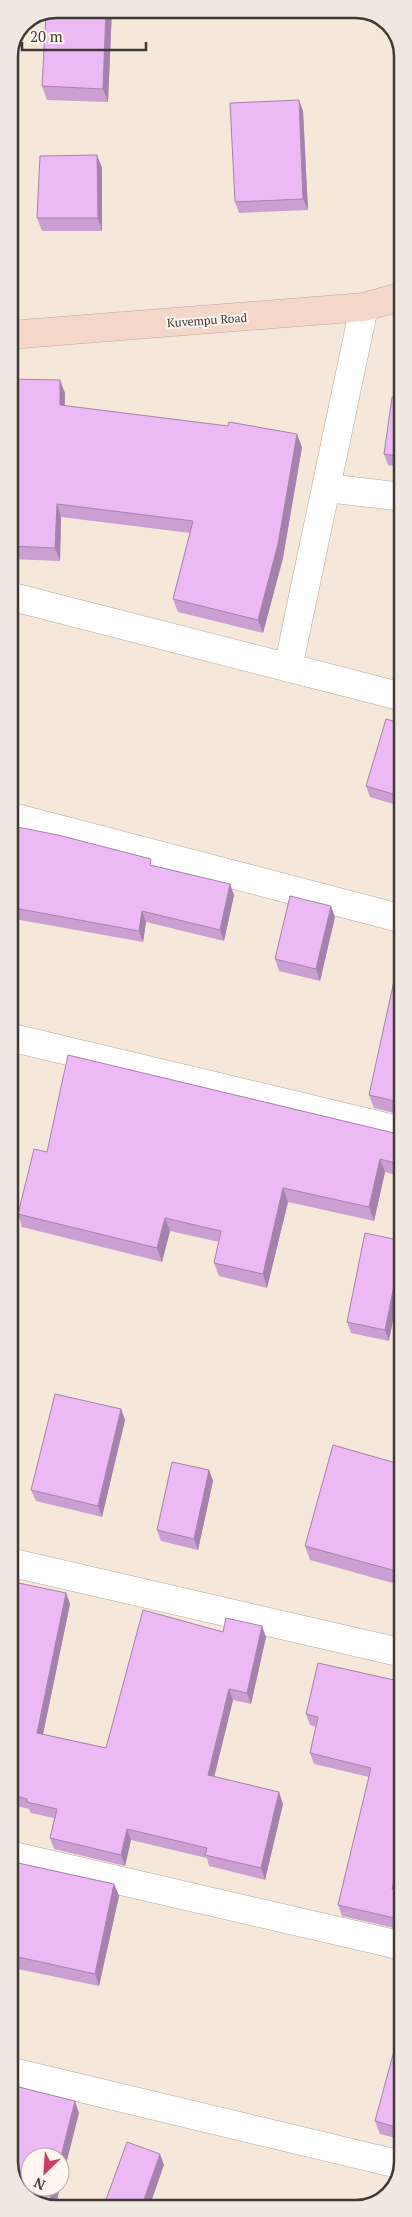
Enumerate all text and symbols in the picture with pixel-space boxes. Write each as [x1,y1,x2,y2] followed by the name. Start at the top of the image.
[22,20,146,52] scale bar
[30,26,63,46] text: 20 m
[166,310,248,330] street label: Kuvempu Road
[20,2147,70,2197] north arrow
[30,2173,48,2195] text: N

